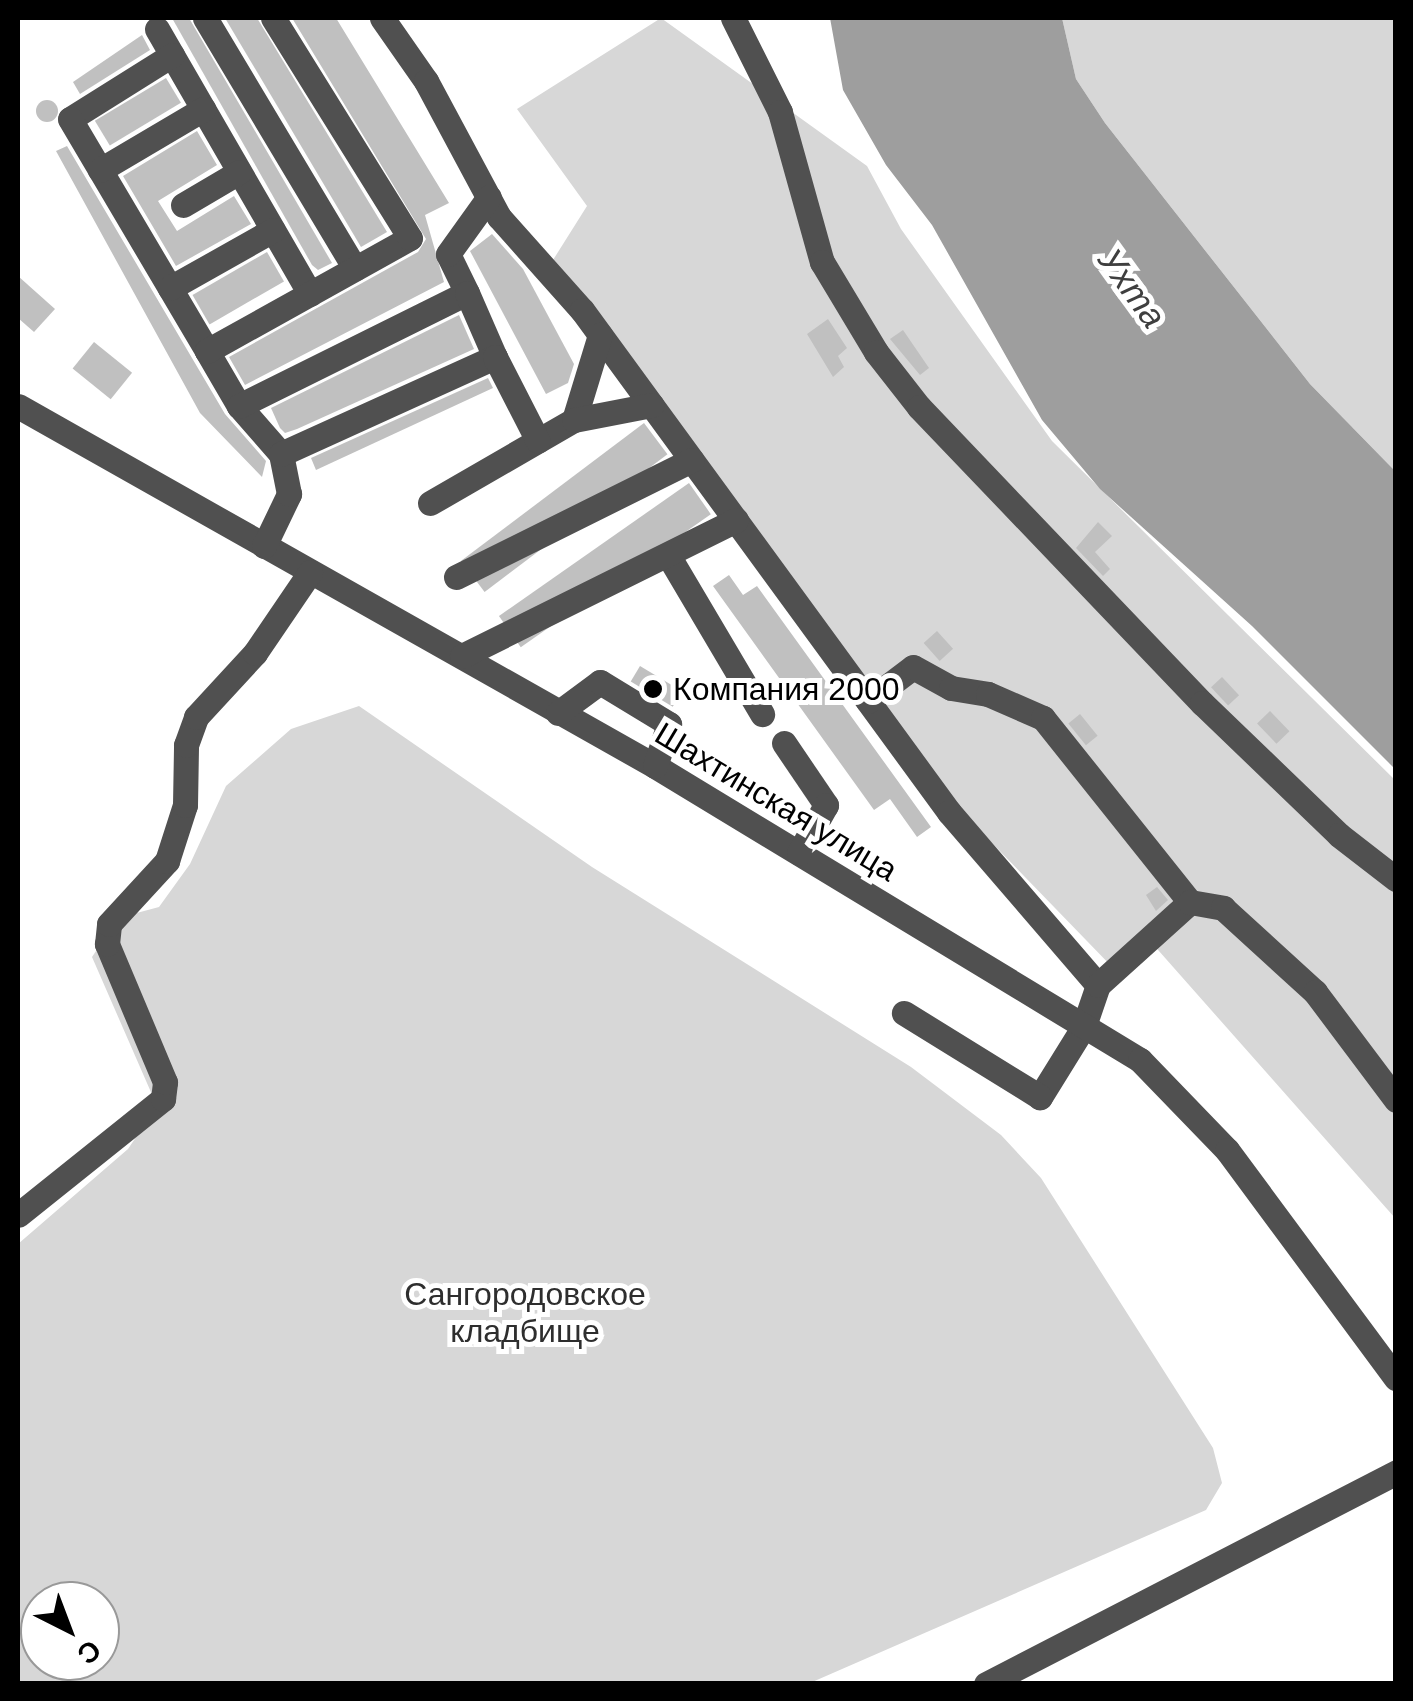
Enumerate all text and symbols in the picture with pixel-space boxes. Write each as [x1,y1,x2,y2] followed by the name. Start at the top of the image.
[1089,240,1175,336] water label: Ухта
[673,670,900,708] place label: Компания 2000
[642,678,664,700] marker: Компания 2000
[648,715,904,889] street label: Шахтинская улица
[404,1276,646,1351] park label: Сангородовское кладбище
[20,1581,120,1681] north arrow
[71,1634,107,1670] text: С

